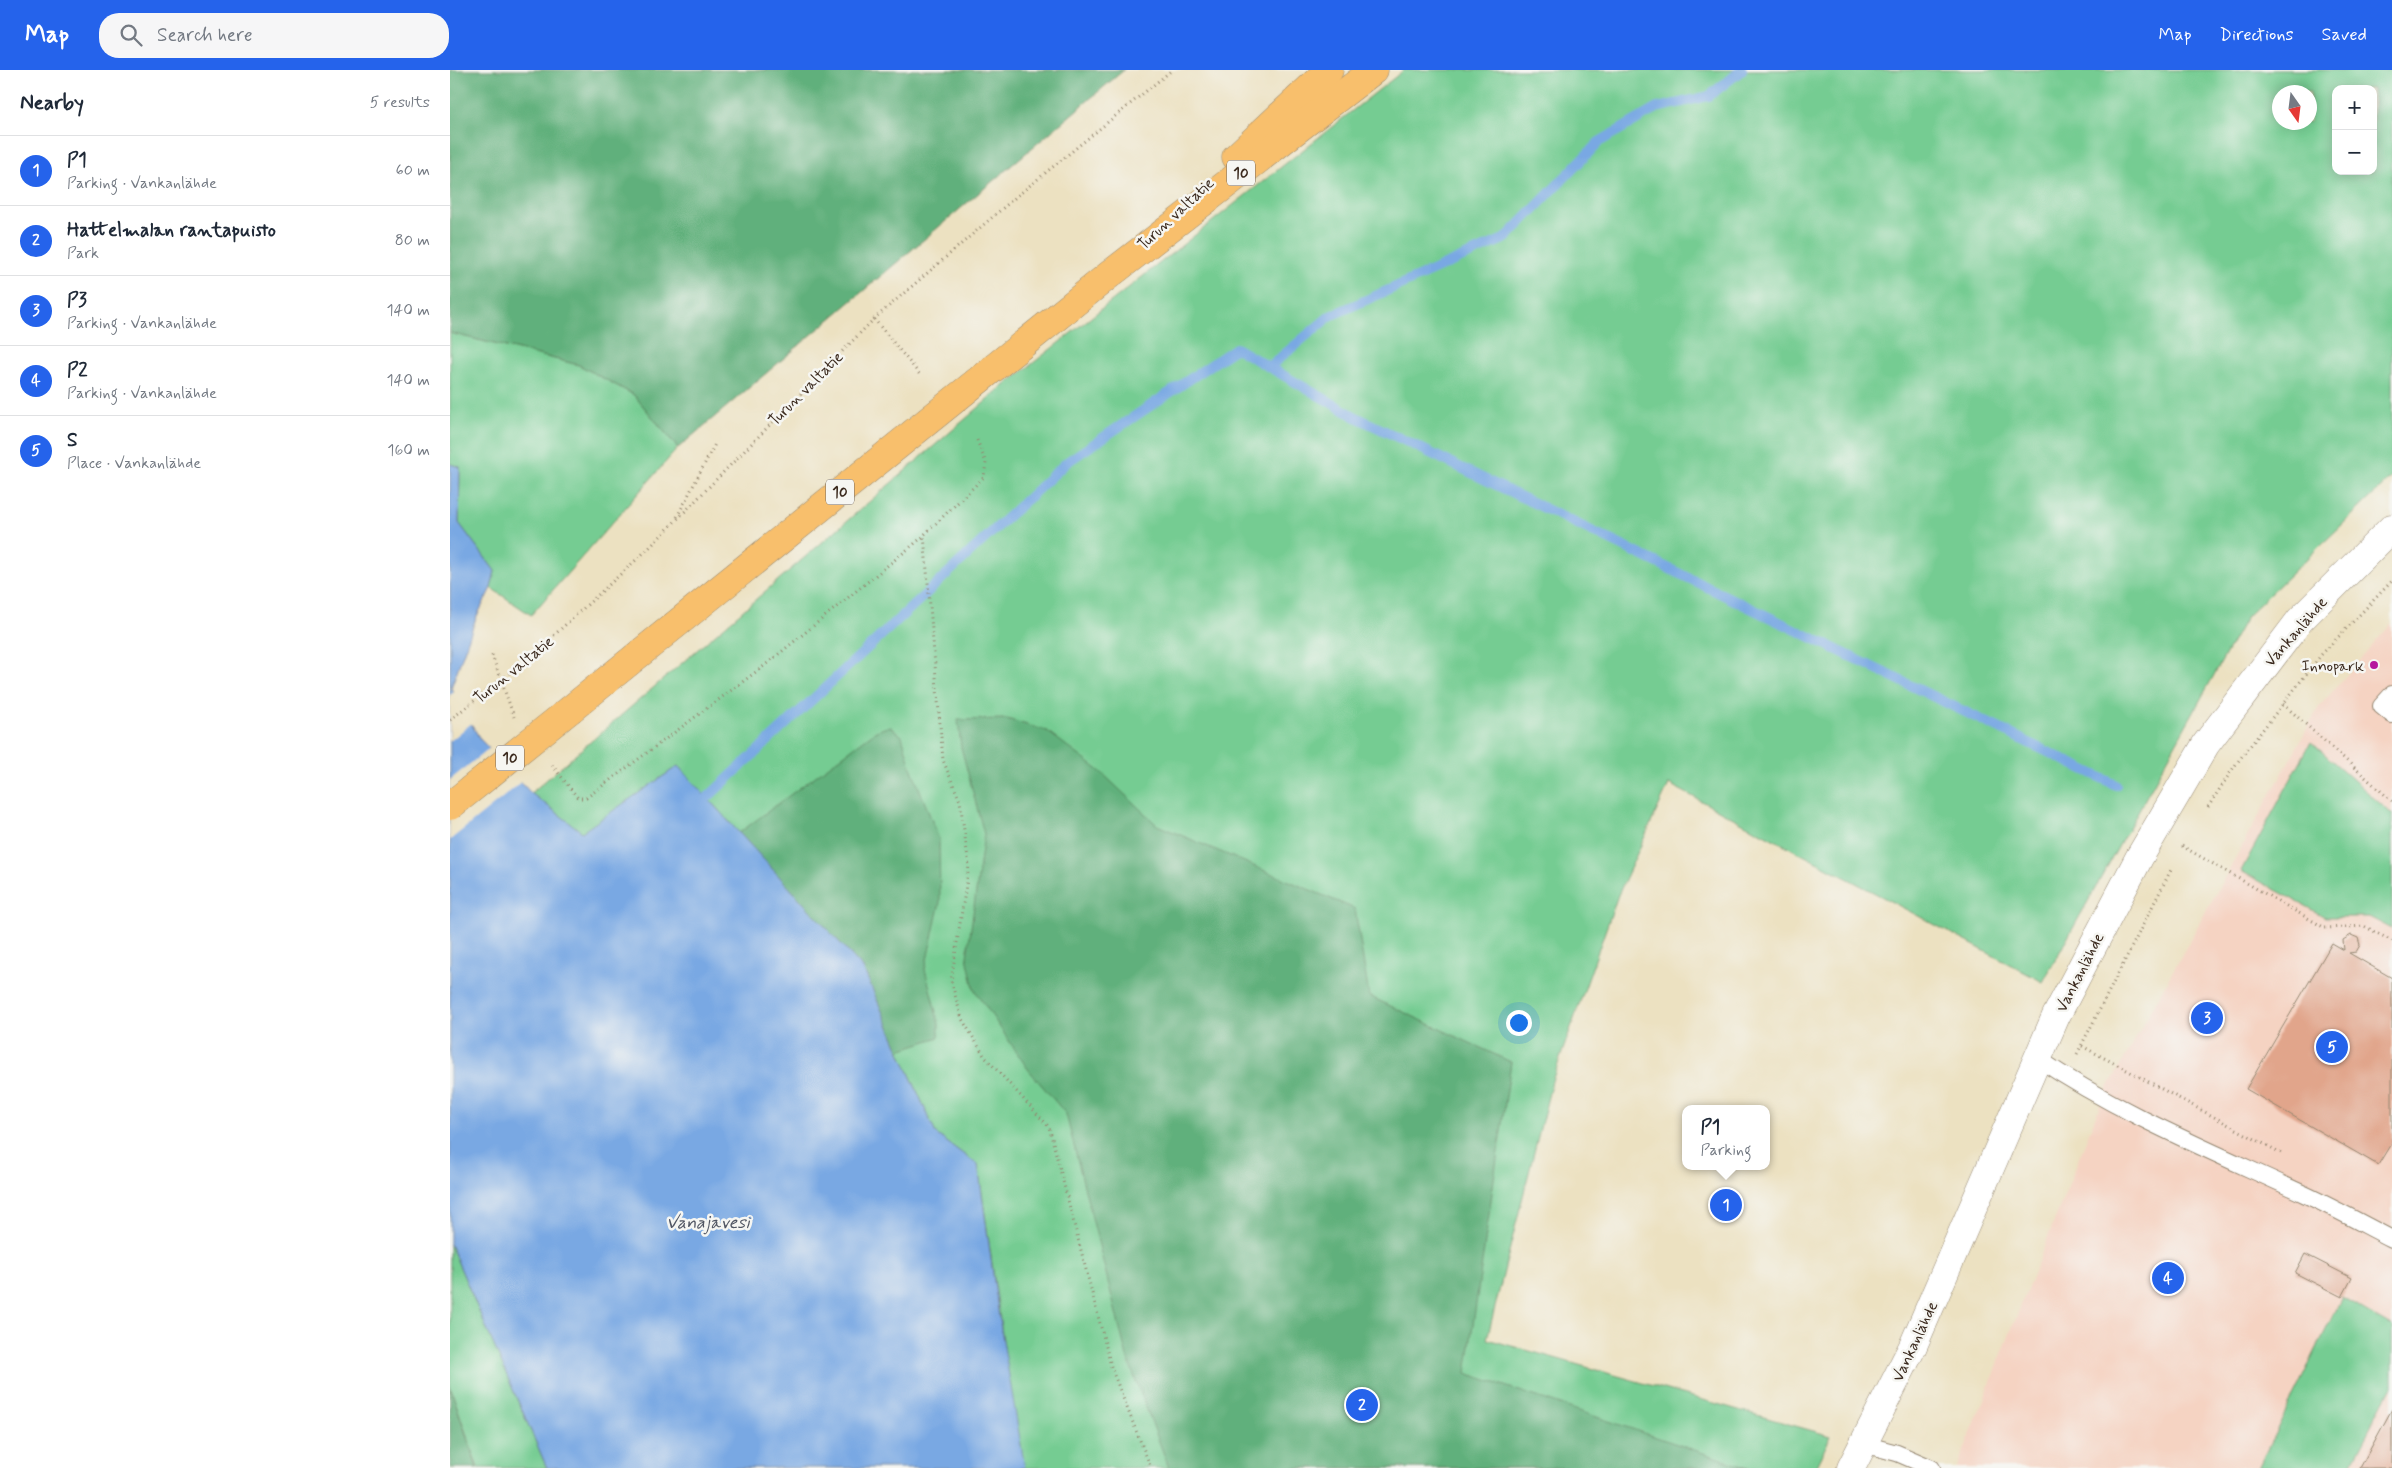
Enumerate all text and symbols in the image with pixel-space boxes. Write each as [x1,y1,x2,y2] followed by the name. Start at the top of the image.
[99,13,449,58] search box
[25,20,69,51] text: Map
[117,21,145,49] icon: search
[157,23,253,48] text: Search here
[2159,23,2192,47] text: Map
[2220,23,2294,47] text: Directions
[2322,23,2367,47] text: Saved
[2272,85,2317,130] north arrow
[2332,85,2377,175] map controls
[2332,85,2377,130] button: +
[20,89,84,117] text: Nearby
[370,92,430,113] text: 5 results
[2332,130,2377,175] button: −
[67,148,87,173] text: P1
[32,160,40,181] text: 1
[396,160,430,181] text: 60 m
[1227,160,1255,186] road number: 10
[67,173,217,194] text: Parking · Vankanlähde
[1133,173,1219,255] street label: Turun valtatie
[67,218,276,243] text: Hattelmalan rantapuisto
[32,230,40,251] text: 2
[395,230,430,251] text: 80 m
[67,243,99,264] text: Park
[67,288,87,313] text: P3
[32,300,40,321] text: 3
[386,300,430,321] text: 140 m
[67,313,217,334] text: Parking · Vankanlähde
[764,347,848,431] street label: Turun valtatie
[67,358,88,383] text: P2
[31,370,41,391] text: 4
[386,370,430,391] text: 140 m
[67,383,217,404] text: Parking · Vankanlähde
[67,428,78,453] text: S
[31,440,41,461] text: 5
[387,440,430,461] text: 160 m
[67,453,201,474] text: Place · Vankanlähde
[826,480,854,504] road number: 10
[2260,592,2333,672] street label: Vankanlähde
[469,631,559,709] street label: Turun valtatie
[2301,656,2364,677] place label: Innopark
[2368,659,2380,671] marker: Innopark
[496,746,524,770] road number: 10
[2051,929,2109,1016] street label: Vankanlähde
[2191,999,2223,1037] pin: 3
[1506,1010,1532,1036] your location
[2316,1028,2348,1066] pin: 5
[1682,1105,1770,1170] popup
[1700,1115,1720,1140] text: P1
[1700,1140,1752,1161] text: Parking
[1710,1186,1742,1224] pin: 1
[666,1211,752,1235] water label: Vanajavesi
[2152,1259,2184,1297] pin: 4
[1888,1298,1943,1385] street label: Vankanlähde
[1346,1386,1378,1424] pin: 2

